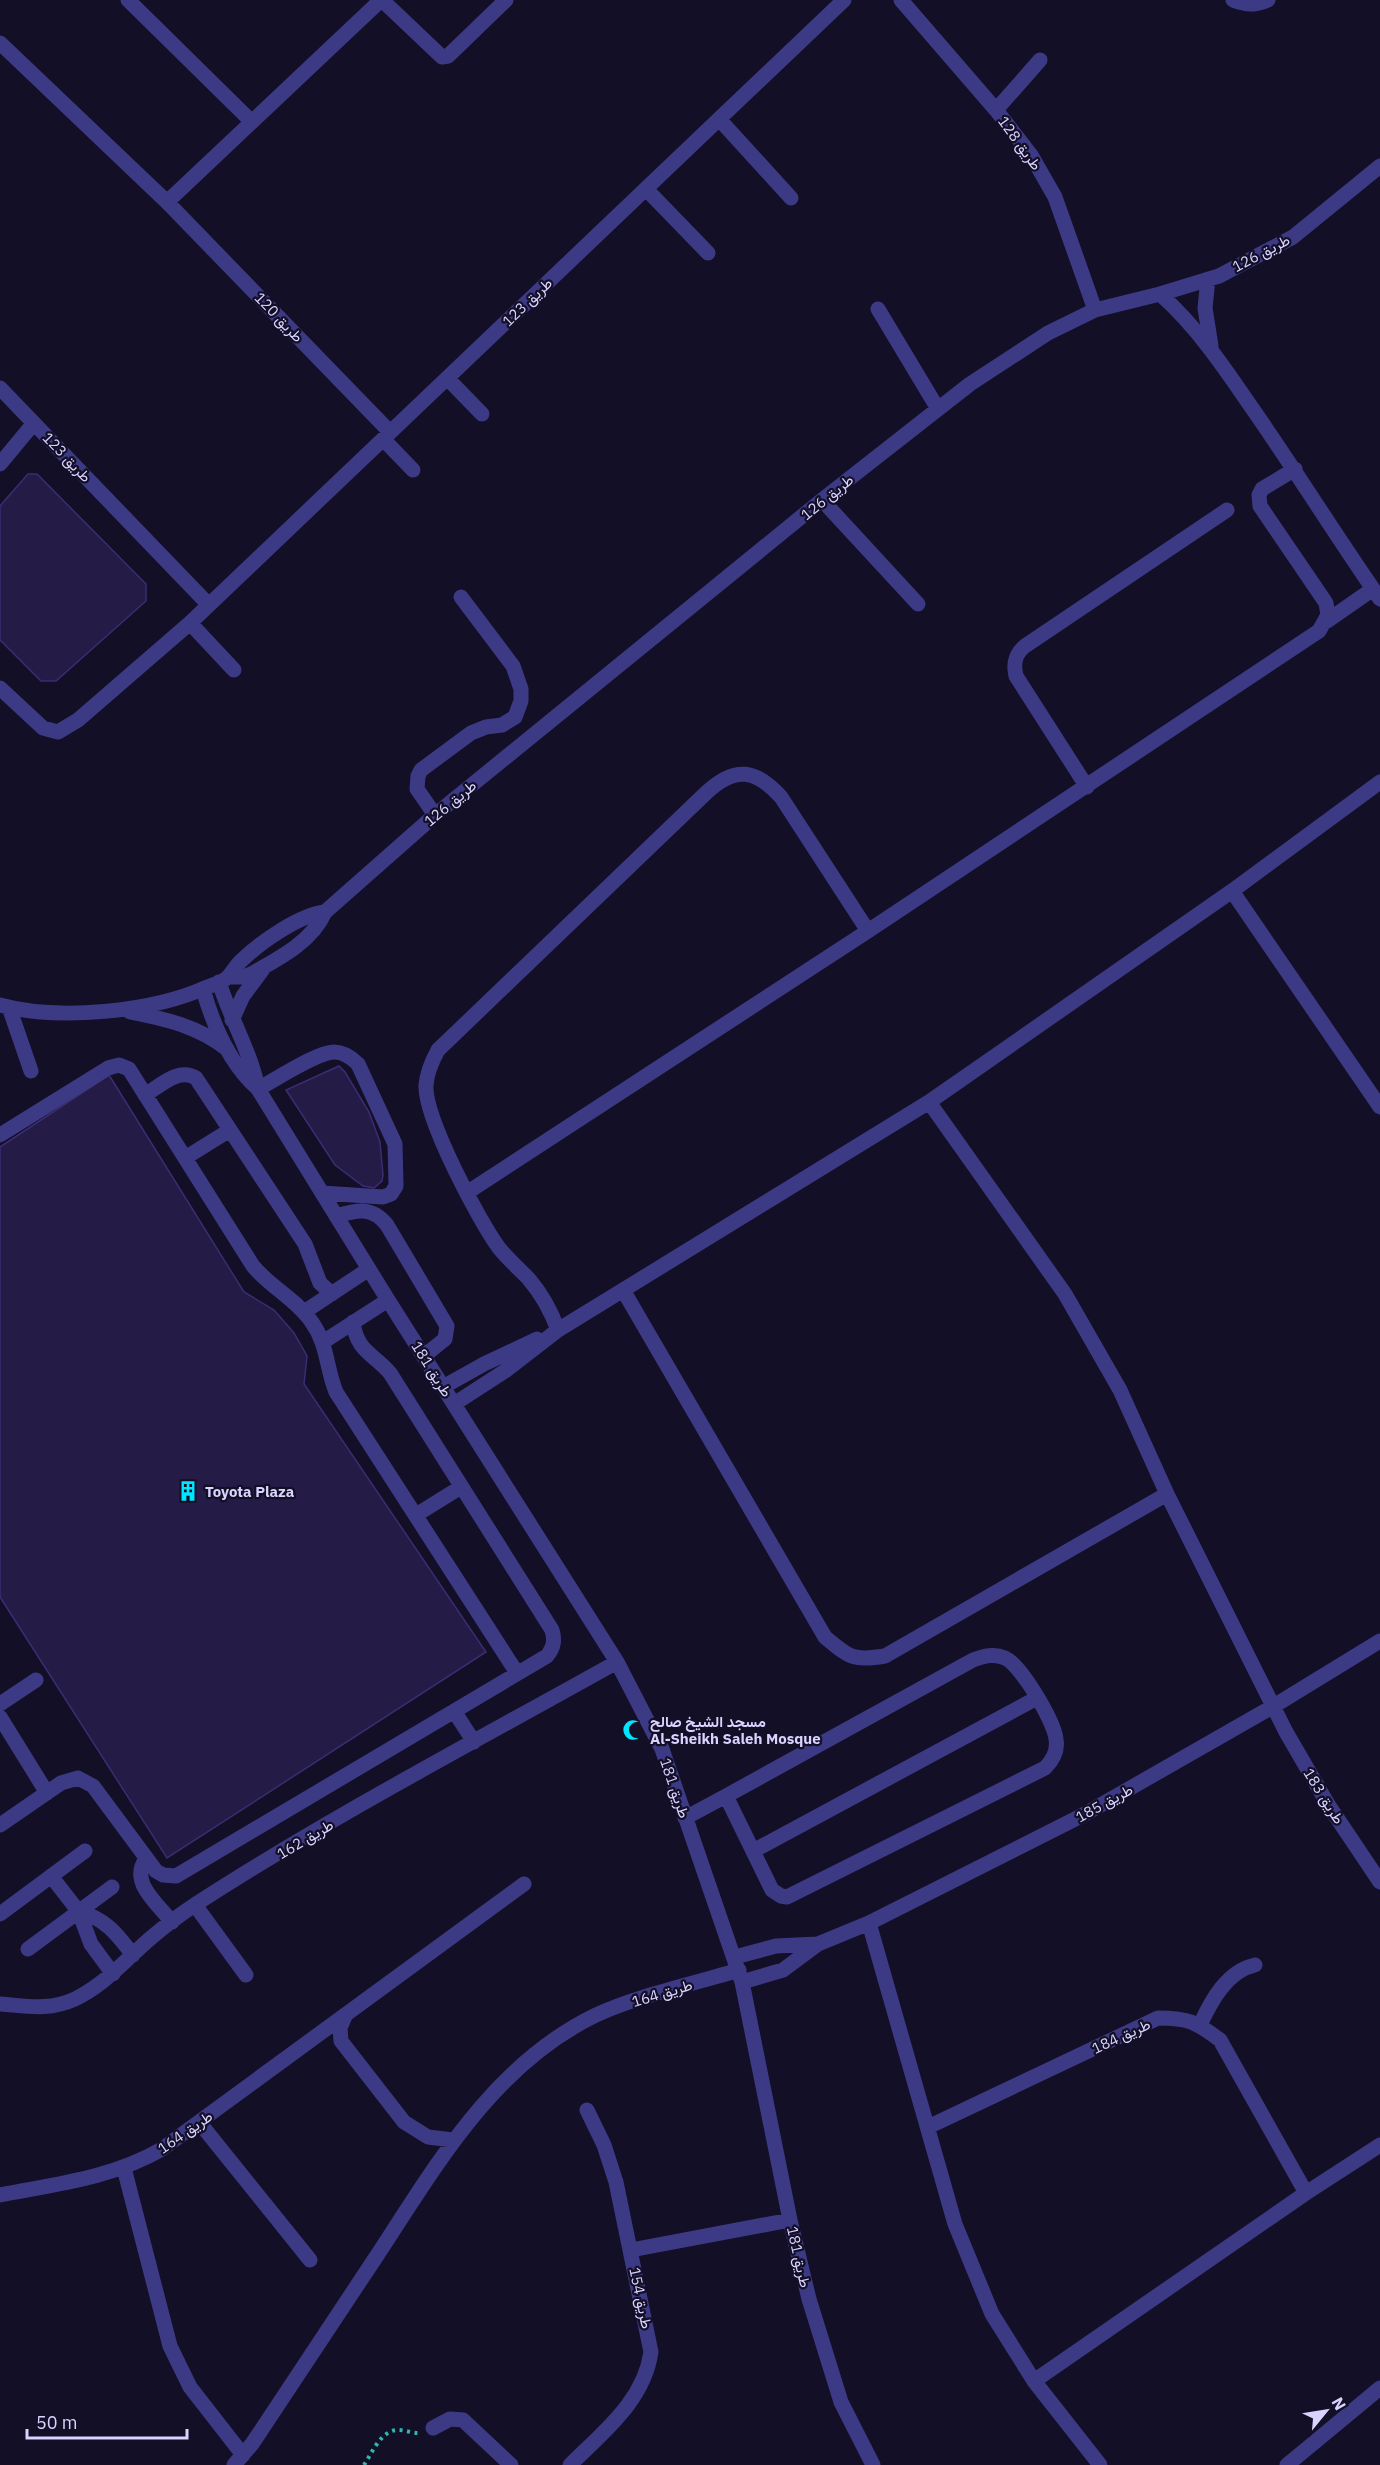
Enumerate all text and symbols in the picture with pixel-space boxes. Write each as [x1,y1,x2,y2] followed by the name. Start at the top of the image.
[993,112,1046,175] street label: طريق 128
[1229,230,1294,277] street label: طريق 126
[498,273,557,331] street label: طريق 123
[250,288,308,347] street label: طريق 120
[38,428,96,487] street label: طريق 123
[797,470,858,525] street label: طريق 126
[420,776,481,831] street label: طريق 126
[407,1338,457,1401] street label: طريق 181
[176,1479,200,1503] building icon: Toyota Plaza
[205,1482,295,1501] place label: Toyota Plaza
[650,1712,821,1748] place label: مسجد الشيخ صالح Al-Sheikh Saleh Mosque
[621,1718,645,1742] mosque icon: مسجد الشيخ صالح Al-Sheikh Saleh Mosque
[655,1755,694,1821] street label: طريق 181
[1299,1765,1349,1828] street label: طريق 183
[1072,1779,1137,1827] street label: طريق 185
[273,1815,337,1864] street label: طريق 162
[629,1975,695,2012] street label: طريق 164
[1089,2014,1154,2059] street label: طريق 184
[154,2106,217,2158] street label: طريق 164
[782,2224,815,2290] street label: طريق 181
[624,2266,657,2331] street label: طريق 154
[1296,2381,1356,2441] north arrow
[1327,2393,1351,2414] text: N
[27,2402,188,2440] scale bar
[36,2411,78,2434] text: 50 m

